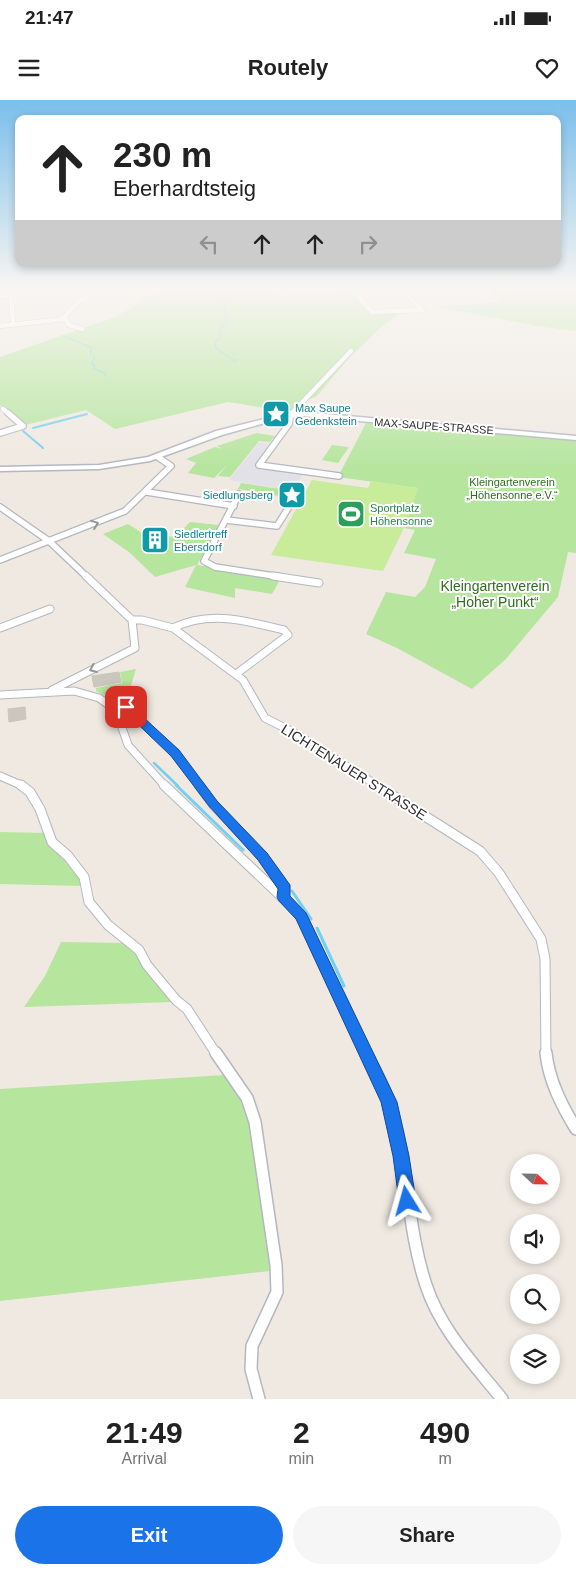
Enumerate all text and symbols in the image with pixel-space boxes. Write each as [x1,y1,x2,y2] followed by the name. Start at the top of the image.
[25,7,74,28] text: 21:47
[15,54,43,82] icon: menu
[533,54,561,82] icon: heart
[248,55,328,80] text: Routely
[30,135,95,200] icon: ahead
[113,135,212,174] text: 230 m
[113,176,256,201] text: Eberhardtsteig
[195,230,223,258] icon: left
[248,230,276,258] icon: ahead
[301,230,329,258] icon: ahead
[354,230,382,258] icon: right
[261,399,291,429] place icon: Max Saupe Gedenkstein
[295,402,357,427] place label: Max Saupe Gedenkstein
[374,416,494,436] street label: MAX-SAUPE-STRASSE
[466,476,558,501] park label: Kleingartenverein „Höhensonne e.V.“
[277,480,307,510] place icon: Siedlungsberg
[203,489,273,501] place label: Siedlungsberg
[336,499,366,529] sports icon: Sportplatz Höhensonne
[370,502,432,527] place label: Sportplatz Höhensonne
[90,519,98,529] one-way arrow
[140,525,170,555] building icon: Siedlertreff Ebersdorf
[174,528,228,553] place label: Siedlertreff Ebersdorf
[441,578,549,610] park label: Kleingartenverein „Hoher Punkt“
[89,663,98,674] one-way arrow
[105,686,147,728] pin
[112,693,140,721] icon: arrive
[279,721,429,823] street label: LICHTENAUER STRASSE
[510,1154,560,1204] north arrow
[510,1154,560,1384] map controls
[380,1174,432,1226] position arrow
[510,1214,560,1264] button: sound
[510,1274,560,1324] button: search
[510,1334,560,1384] button: layers
[106,1416,183,1449] text: 21:49
[293,1416,310,1449] text: 2
[420,1416,470,1449] text: 490
[122,1450,167,1467] text: Arrival
[288,1450,314,1467] text: min
[438,1450,452,1467] text: m
[15,1506,283,1564] button: Exit
[293,1506,561,1564] button: Share

